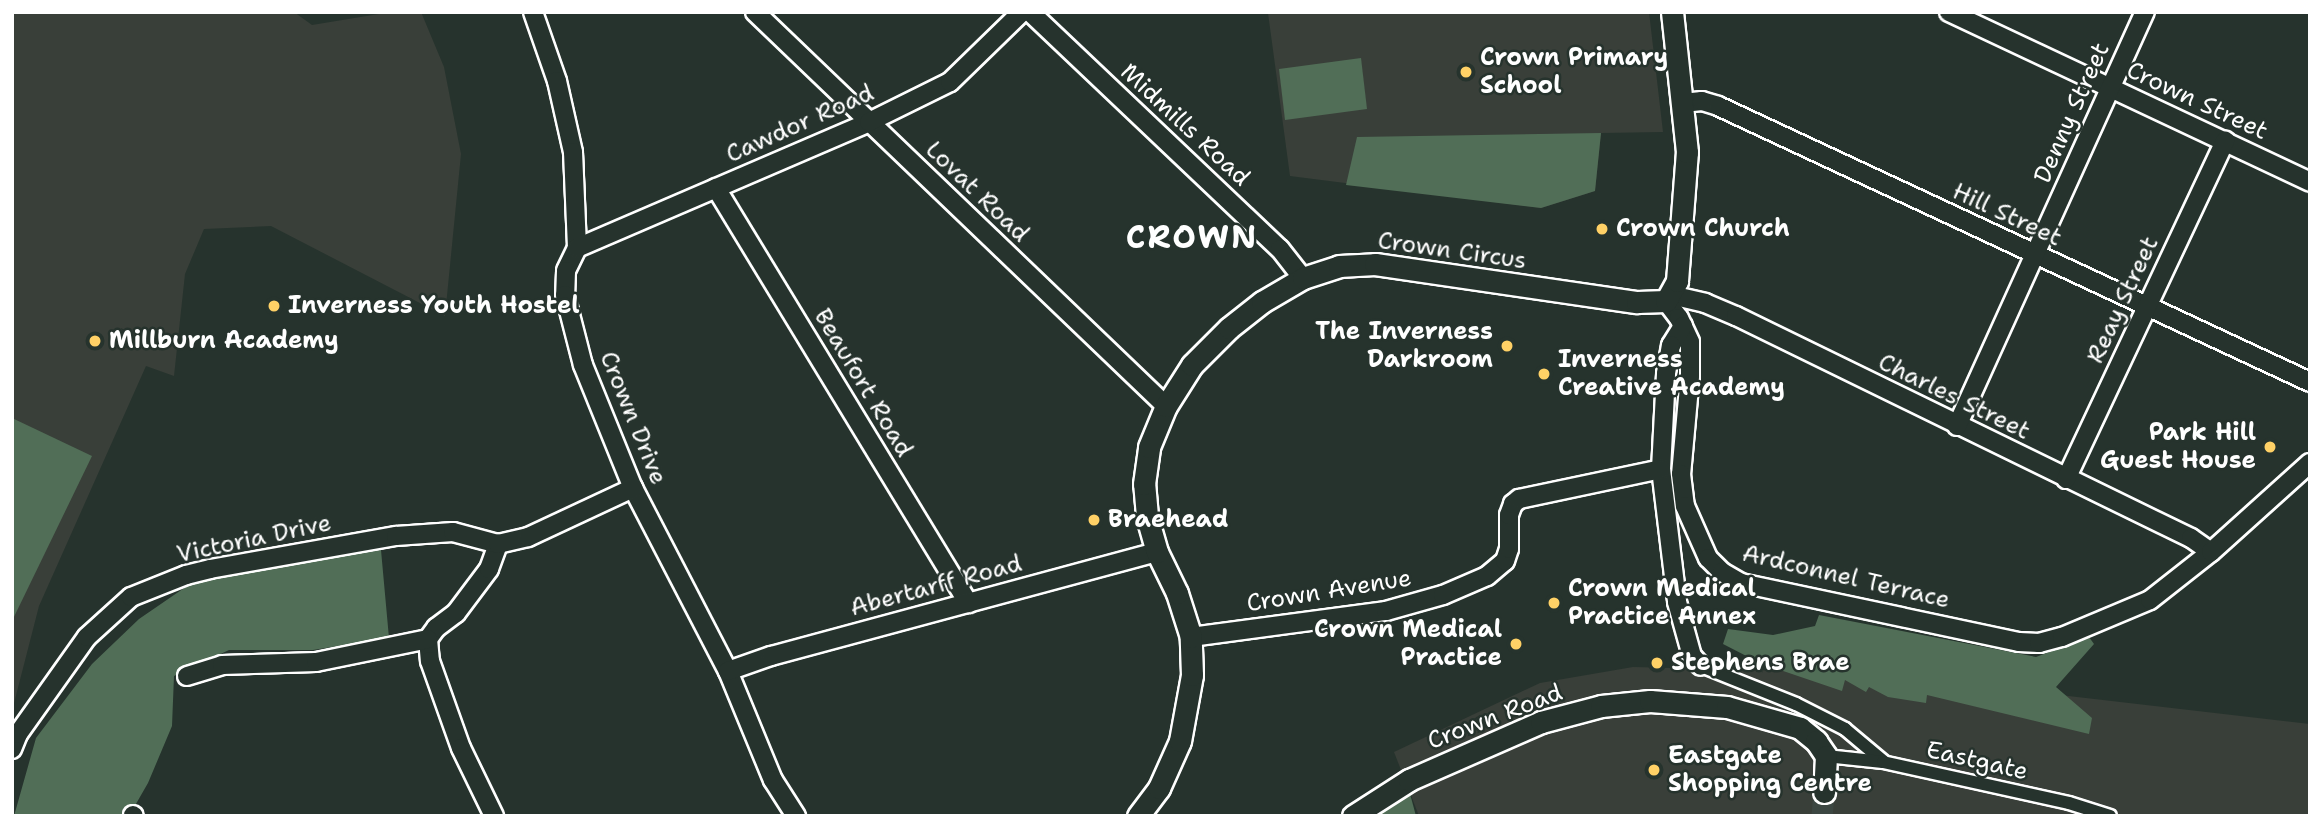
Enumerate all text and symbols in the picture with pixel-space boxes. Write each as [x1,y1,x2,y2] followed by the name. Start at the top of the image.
[2028,38,2116,188] street label: Denny Street
[1480,44,1668,100] place label: Crown Primary School
[2122,56,2272,146] street label: Crown Street
[1114,58,1256,192] street label: Midmills Road
[1458,64,1474,80] marker: Crown Primary School
[722,79,878,169] street label: Cawdor Road
[919,136,1035,248] street label: Lovat Road
[1948,177,2066,253] street label: Hill Street
[1616,215,1790,243] place label: Crown Church
[1126,218,1258,256] district label: CROWN
[1594,221,1610,237] marker: Crown Church
[1376,226,1528,276] street label: Crown Circus
[2081,232,2165,368] street label: Reay Street
[288,292,580,320] place label: Inverness Youth Hostel
[266,298,282,314] marker: Inverness Youth Hostel
[807,304,919,462] street label: Beaufort Road
[1315,318,1493,374] place label: The Inverness Darkroom
[109,327,339,355] place label: Millburn Academy
[87,333,103,349] marker: Millburn Academy
[1499,338,1515,354] marker: The Inverness Darkroom
[1558,346,1785,402] place label: Inverness Creative Academy
[593,347,673,489] street label: Crown Drive
[1873,348,2035,446] street label: Charles Street
[1536,366,1552,382] marker: Inverness Creative Academy
[2100,419,2256,475] place label: Park Hill Guest House
[2262,439,2278,455] marker: Park Hill Guest House
[1108,506,1228,534] place label: Braehead
[174,509,334,569] street label: Victoria Drive
[1086,512,1102,528] marker: Braehead
[1739,539,1953,615] street label: Ardconnel Terrace
[847,549,1025,623] street label: Abertarff Road
[1245,564,1413,618] street label: Crown Avenue
[1568,575,1756,631] place label: Crown Medical Practice Annex
[1546,595,1562,611] marker: Crown Medical Practice Annex
[1314,616,1502,672] place label: Crown Medical Practice
[1508,636,1524,652] marker: Crown Medical Practice
[1671,649,1850,677] place label: Stephens Brae
[1649,655,1665,671] marker: Stephens Brae
[1424,678,1566,756] street label: Crown Road
[1924,735,2030,787] street label: Eastgate
[1668,742,1872,798] place label: Eastgate Shopping Centre
[1646,762,1662,778] marker: Eastgate Shopping Centre

